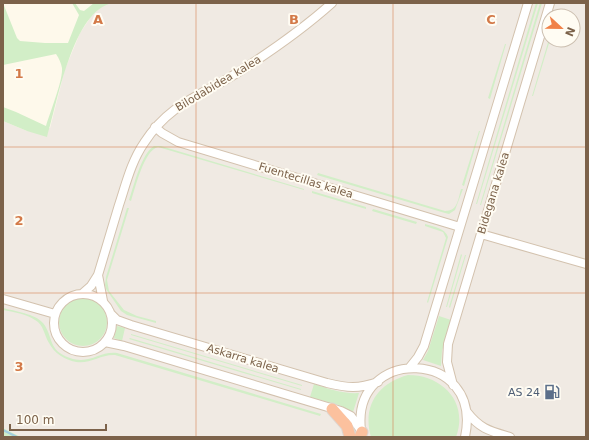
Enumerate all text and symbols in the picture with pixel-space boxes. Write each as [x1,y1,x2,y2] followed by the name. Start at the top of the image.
[541,8,581,48] north arrow
[93,12,103,27] text: A
[289,12,299,27] text: B
[486,12,496,27] text: C
[562,25,578,38] text: N
[173,53,263,114] street label: Bilodabidea kalea
[14,66,24,81] text: 1
[475,151,512,236] street label: Bidegana kalea
[257,160,355,201] street label: Fuentecillas kalea
[14,213,24,228] text: 2
[205,341,280,376] street label: Askarra kalea
[14,359,24,374] text: 3
[543,383,561,401] fuel station icon: AS 24
[508,386,540,399] place label: AS 24
[10,406,106,432] scale bar
[16,413,54,427] text: 100 m

